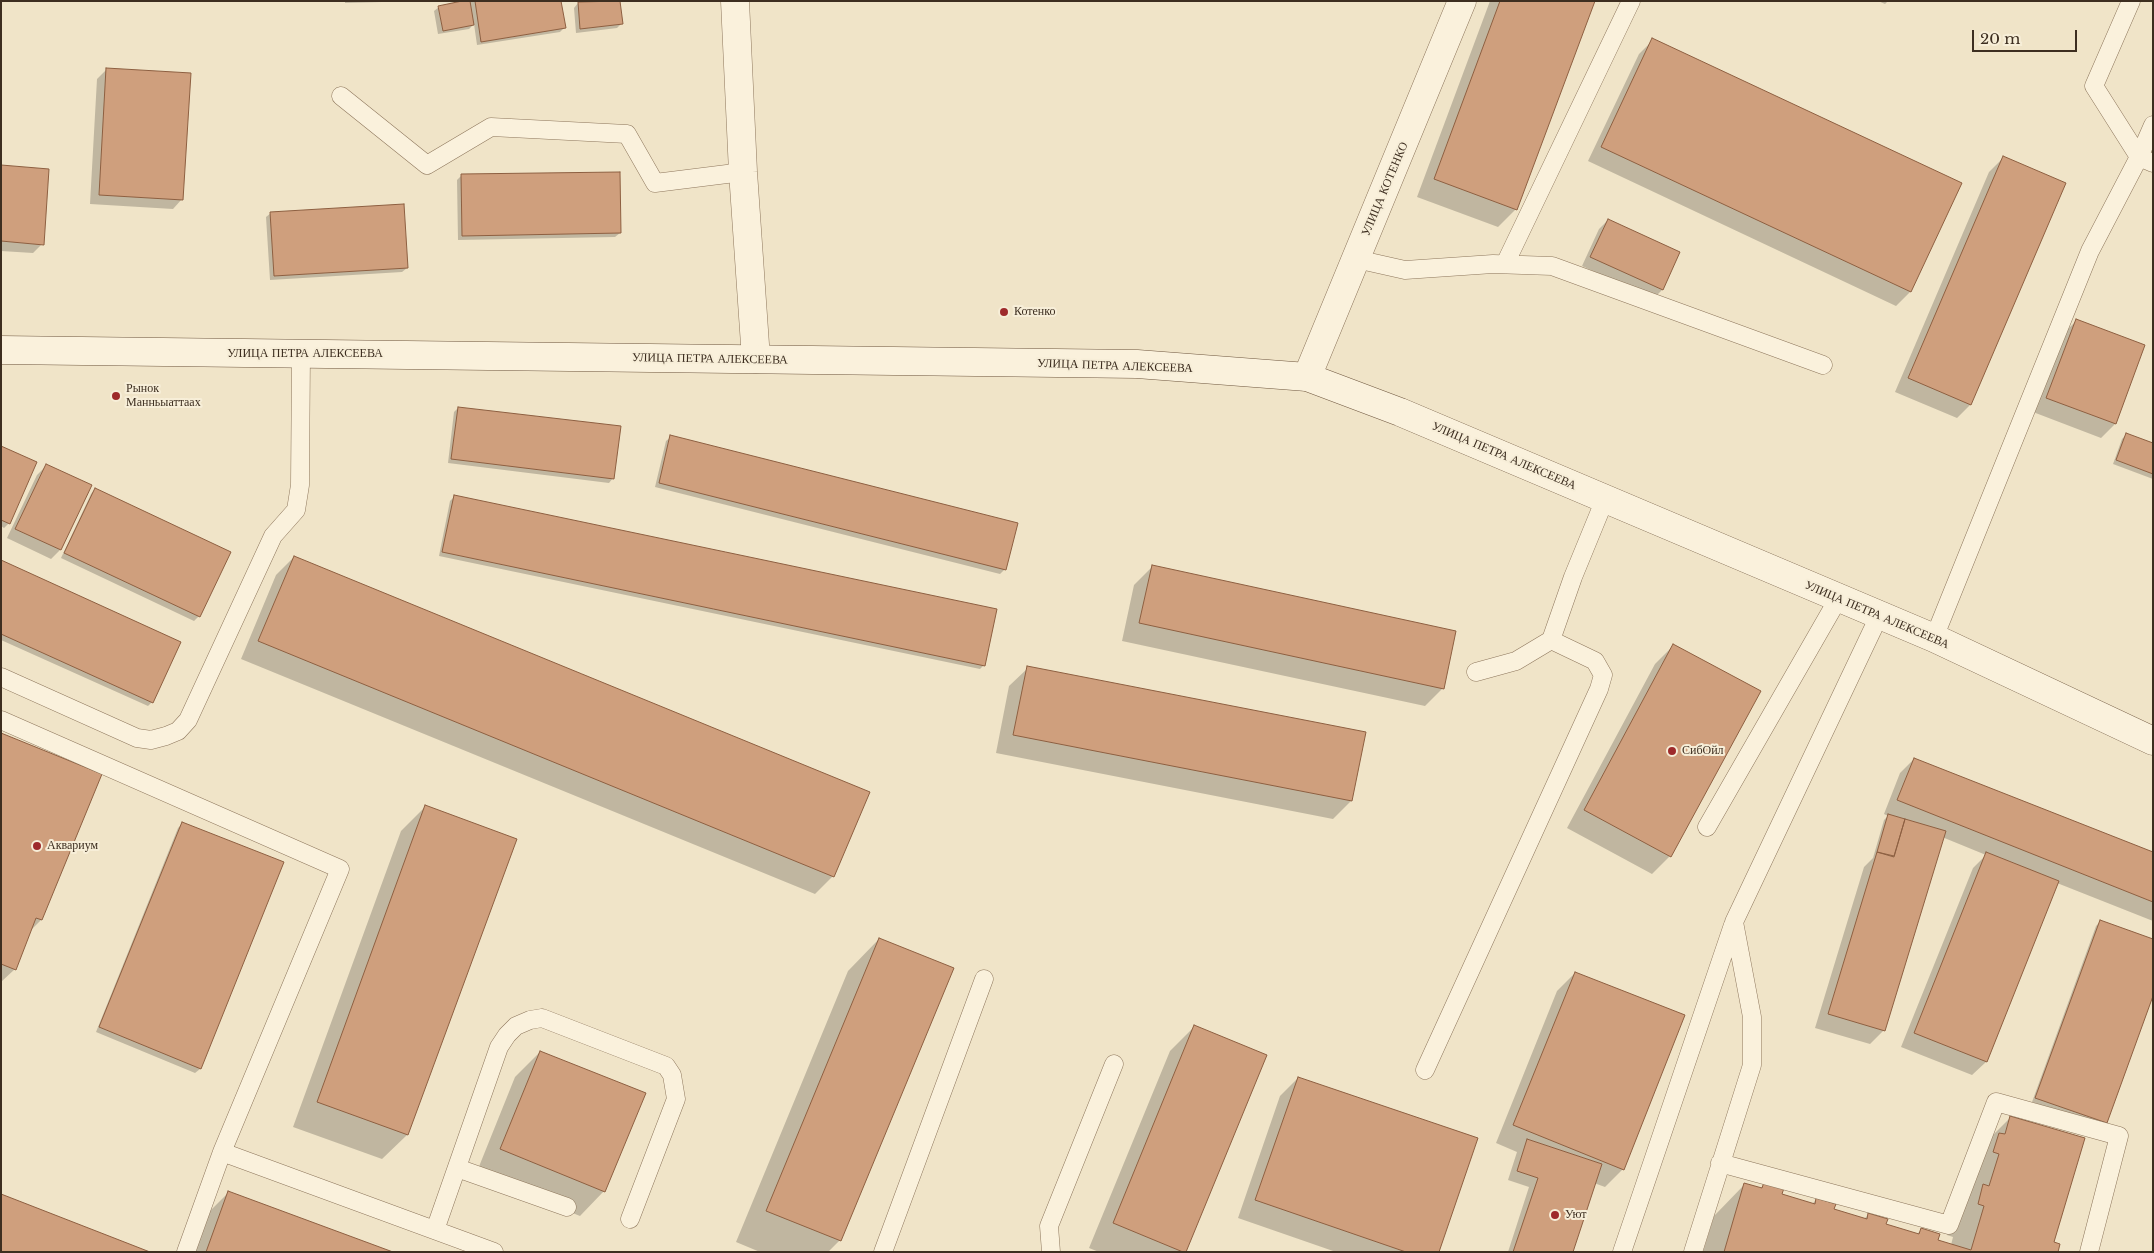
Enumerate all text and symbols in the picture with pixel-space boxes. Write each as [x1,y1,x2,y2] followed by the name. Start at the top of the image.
[1974,20,2079,52] scale bar
[1980,29,2020,48] text: 20 m
[1359,140,1411,238] street label: УЛИЦА КОТЕНКО
[1014,305,1055,319] place label: Котенко
[998,306,1010,318] marker: Котенко
[227,347,383,361] street label: УЛИЦА ПЕТРА АЛЕКСЕЕВА
[632,350,788,368] street label: УЛИЦА ПЕТРА АЛЕКСЕЕВА
[1037,356,1193,376] street label: УЛИЦА ПЕТРА АЛЕКСЕЕВА
[126,382,201,410] place label: Рынок Манньыаттаах
[110,390,122,402] marker: Рынок Манньыаттаах
[1430,419,1578,493] street label: УЛИЦА ПЕТРА АЛЕКСЕЕВА
[1803,578,1951,652] street label: УЛИЦА ПЕТРА АЛЕКСЕЕВА
[1682,744,1724,758] place label: СибОйл
[1666,745,1678,757] marker: СибОйл
[47,839,98,853] place label: Аквариум
[31,840,43,852] marker: Аквариум
[1565,1208,1586,1222] place label: Уют
[1549,1209,1561,1221] marker: Уют

